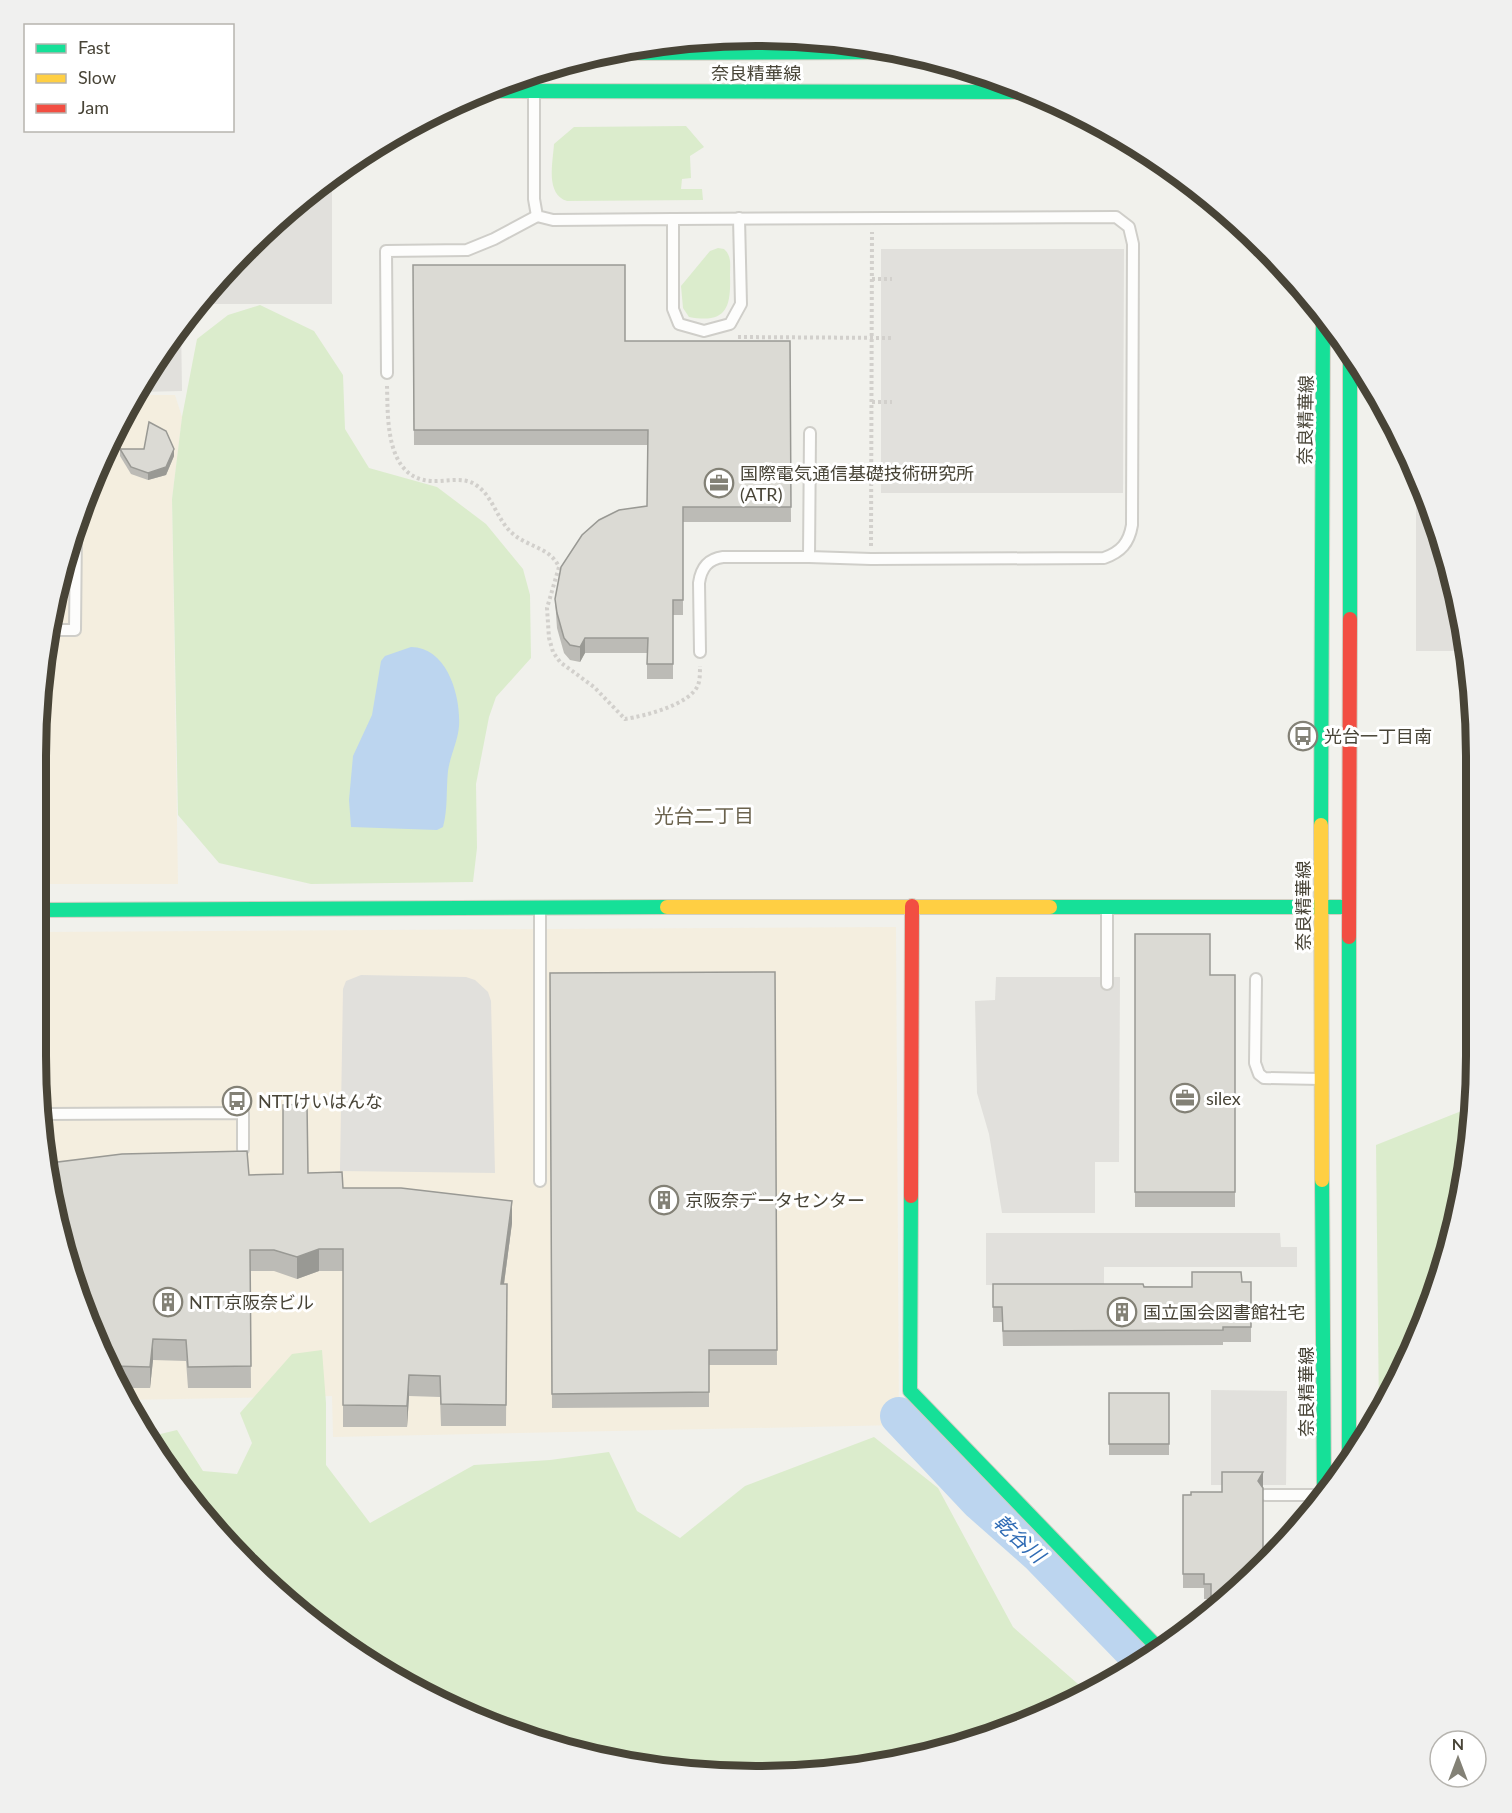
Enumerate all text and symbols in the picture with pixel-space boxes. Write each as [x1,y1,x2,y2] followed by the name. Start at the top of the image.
[24,24,234,132] legend
[78,36,111,58] text: Fast
[711,62,801,84] street label: 奈良精華線
[78,66,116,88] text: Slow
[78,96,109,118] text: Jam
[1293,375,1317,465] street label: 奈良精華線
[740,462,974,505] place label: 国際電気通信基礎技術研究所 (ATR)
[703,467,735,499] office icon: 国際電気通信基礎技術研究所 (ATR)
[1287,720,1319,752] bus stop icon: 光台一丁目南
[1324,725,1432,747] place label: 光台一丁目南
[654,803,754,827] district label: 光台二丁目
[1292,861,1314,951] street label: 奈良精華線
[1169,1082,1201,1114] office icon: silex
[221,1085,253,1117] bus stop icon: NTTけいはんな
[1206,1087,1241,1109] place label: silex
[258,1090,383,1112] place label: NTTけいはんな
[648,1184,680,1216] building icon: 京阪奈データセンター
[685,1189,865,1211] place label: 京阪奈データセンター
[152,1286,184,1318] building icon: NTT京阪奈ビル
[189,1291,314,1313] place label: NTT京阪奈ビル
[1106,1296,1138,1328] building icon: 国立国会図書館社宅
[1143,1301,1305,1323] place label: 国立国会図書館社宅
[1295,1347,1317,1437] street label: 奈良精華線
[990,1509,1052,1568] water label: 乾谷川
[1428,1729,1488,1789] north arrow
[1452,1734,1464,1753] text: N

